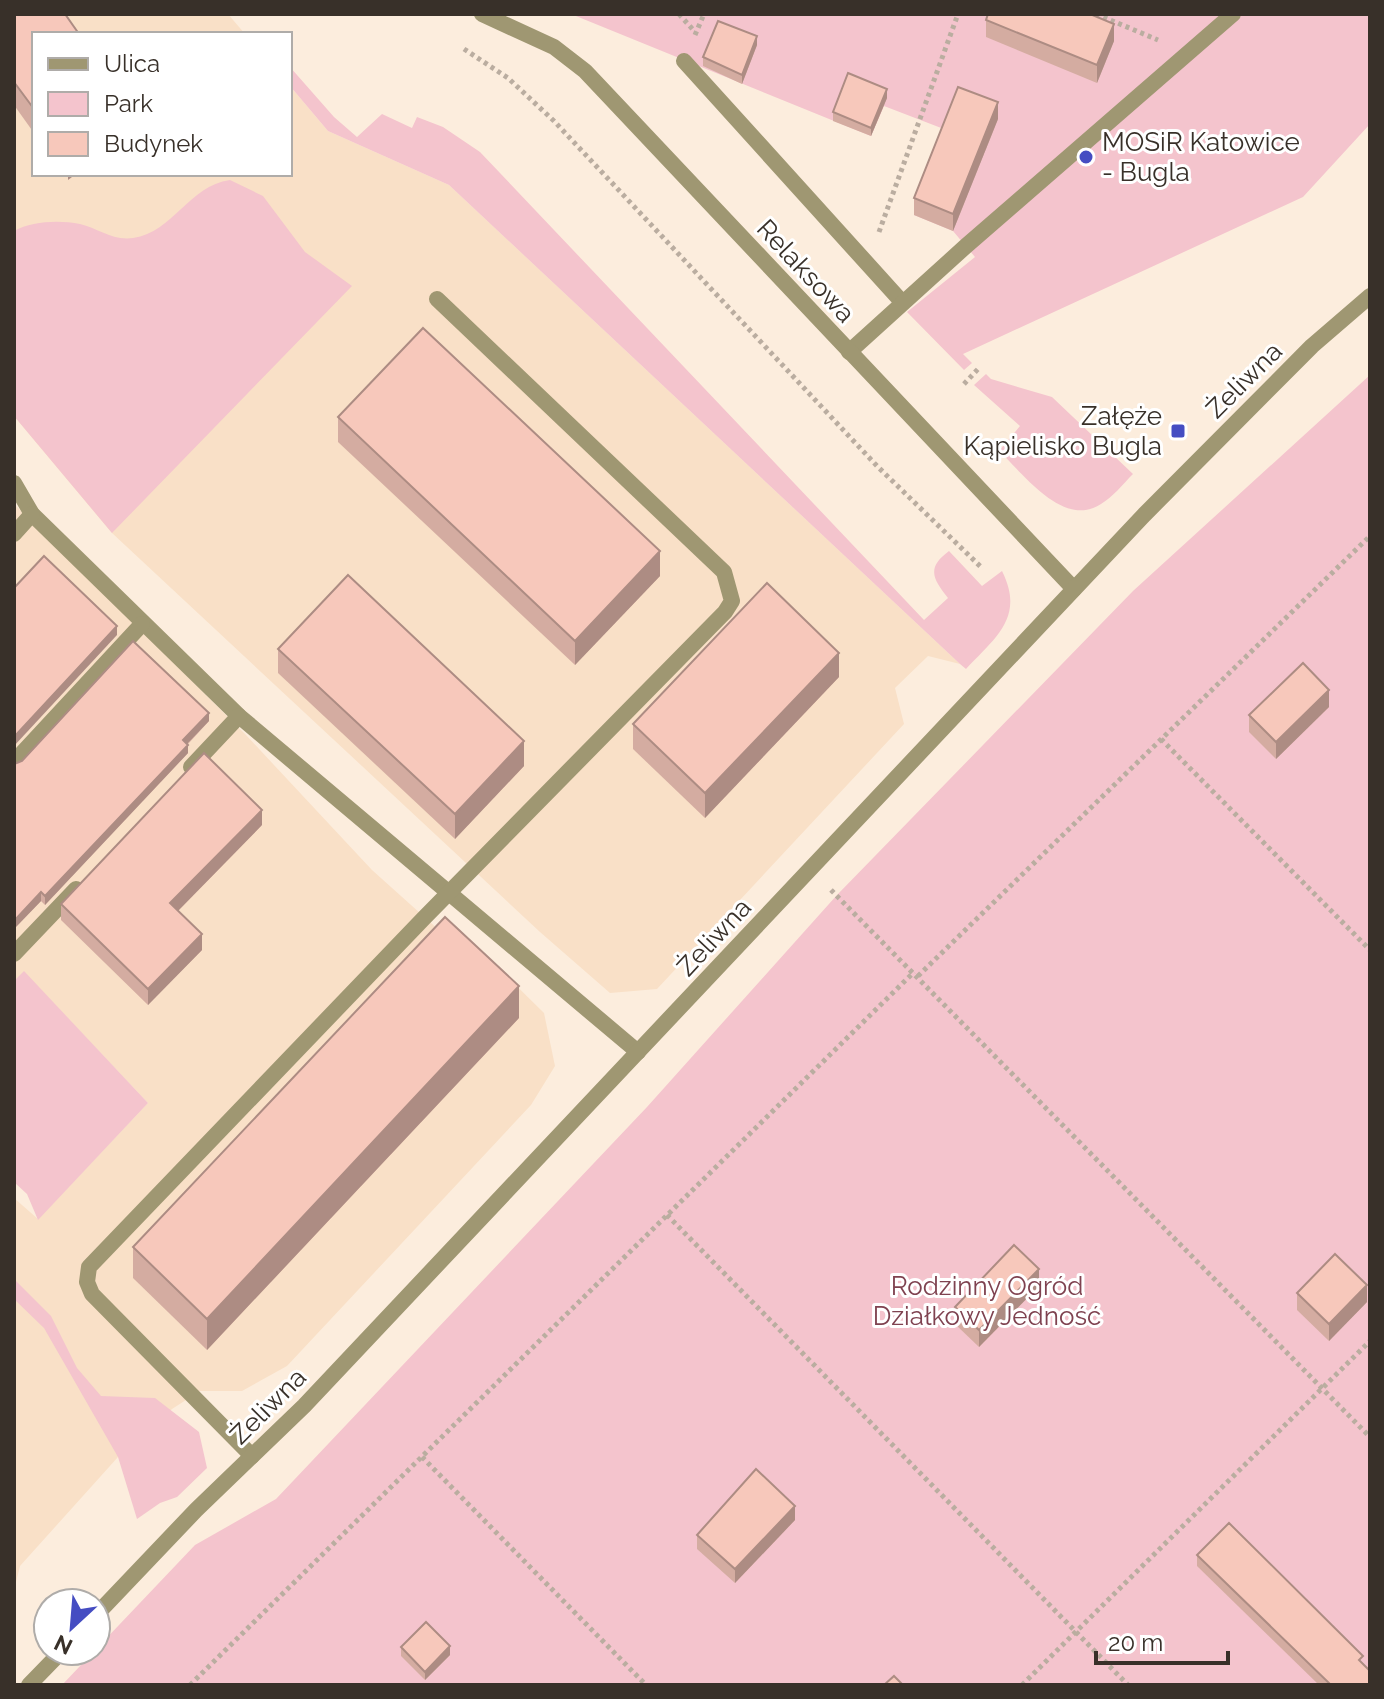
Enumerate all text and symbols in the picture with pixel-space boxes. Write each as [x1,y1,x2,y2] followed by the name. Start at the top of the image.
[32,32,292,176] legend
[104,49,160,78] text: Ulica
[104,89,153,118] text: Park
[1102,127,1300,187] place label: MOSiR Katowice - Bugla
[104,129,203,158] text: Budynek
[1077,148,1095,166] marker: MOSiR Katowice - Bugla
[751,213,861,329] street label: Relaksowa
[1200,336,1288,424] street label: Żeliwna
[964,401,1162,461] place label: Załęże Kąpielisko Bugla
[1169,422,1187,440] marker: Załęże Kąpielisko Bugla
[671,892,757,982] street label: Żeliwna
[873,1271,1101,1331] park label: Rodzinny Ogród Działkowy Jedność
[224,1362,312,1450] street label: Żeliwna
[32,1587,112,1667] north arrow
[1096,1615,1228,1665] scale bar
[1108,1628,1163,1657] text: 20 m
[50,1630,76,1660] text: N

